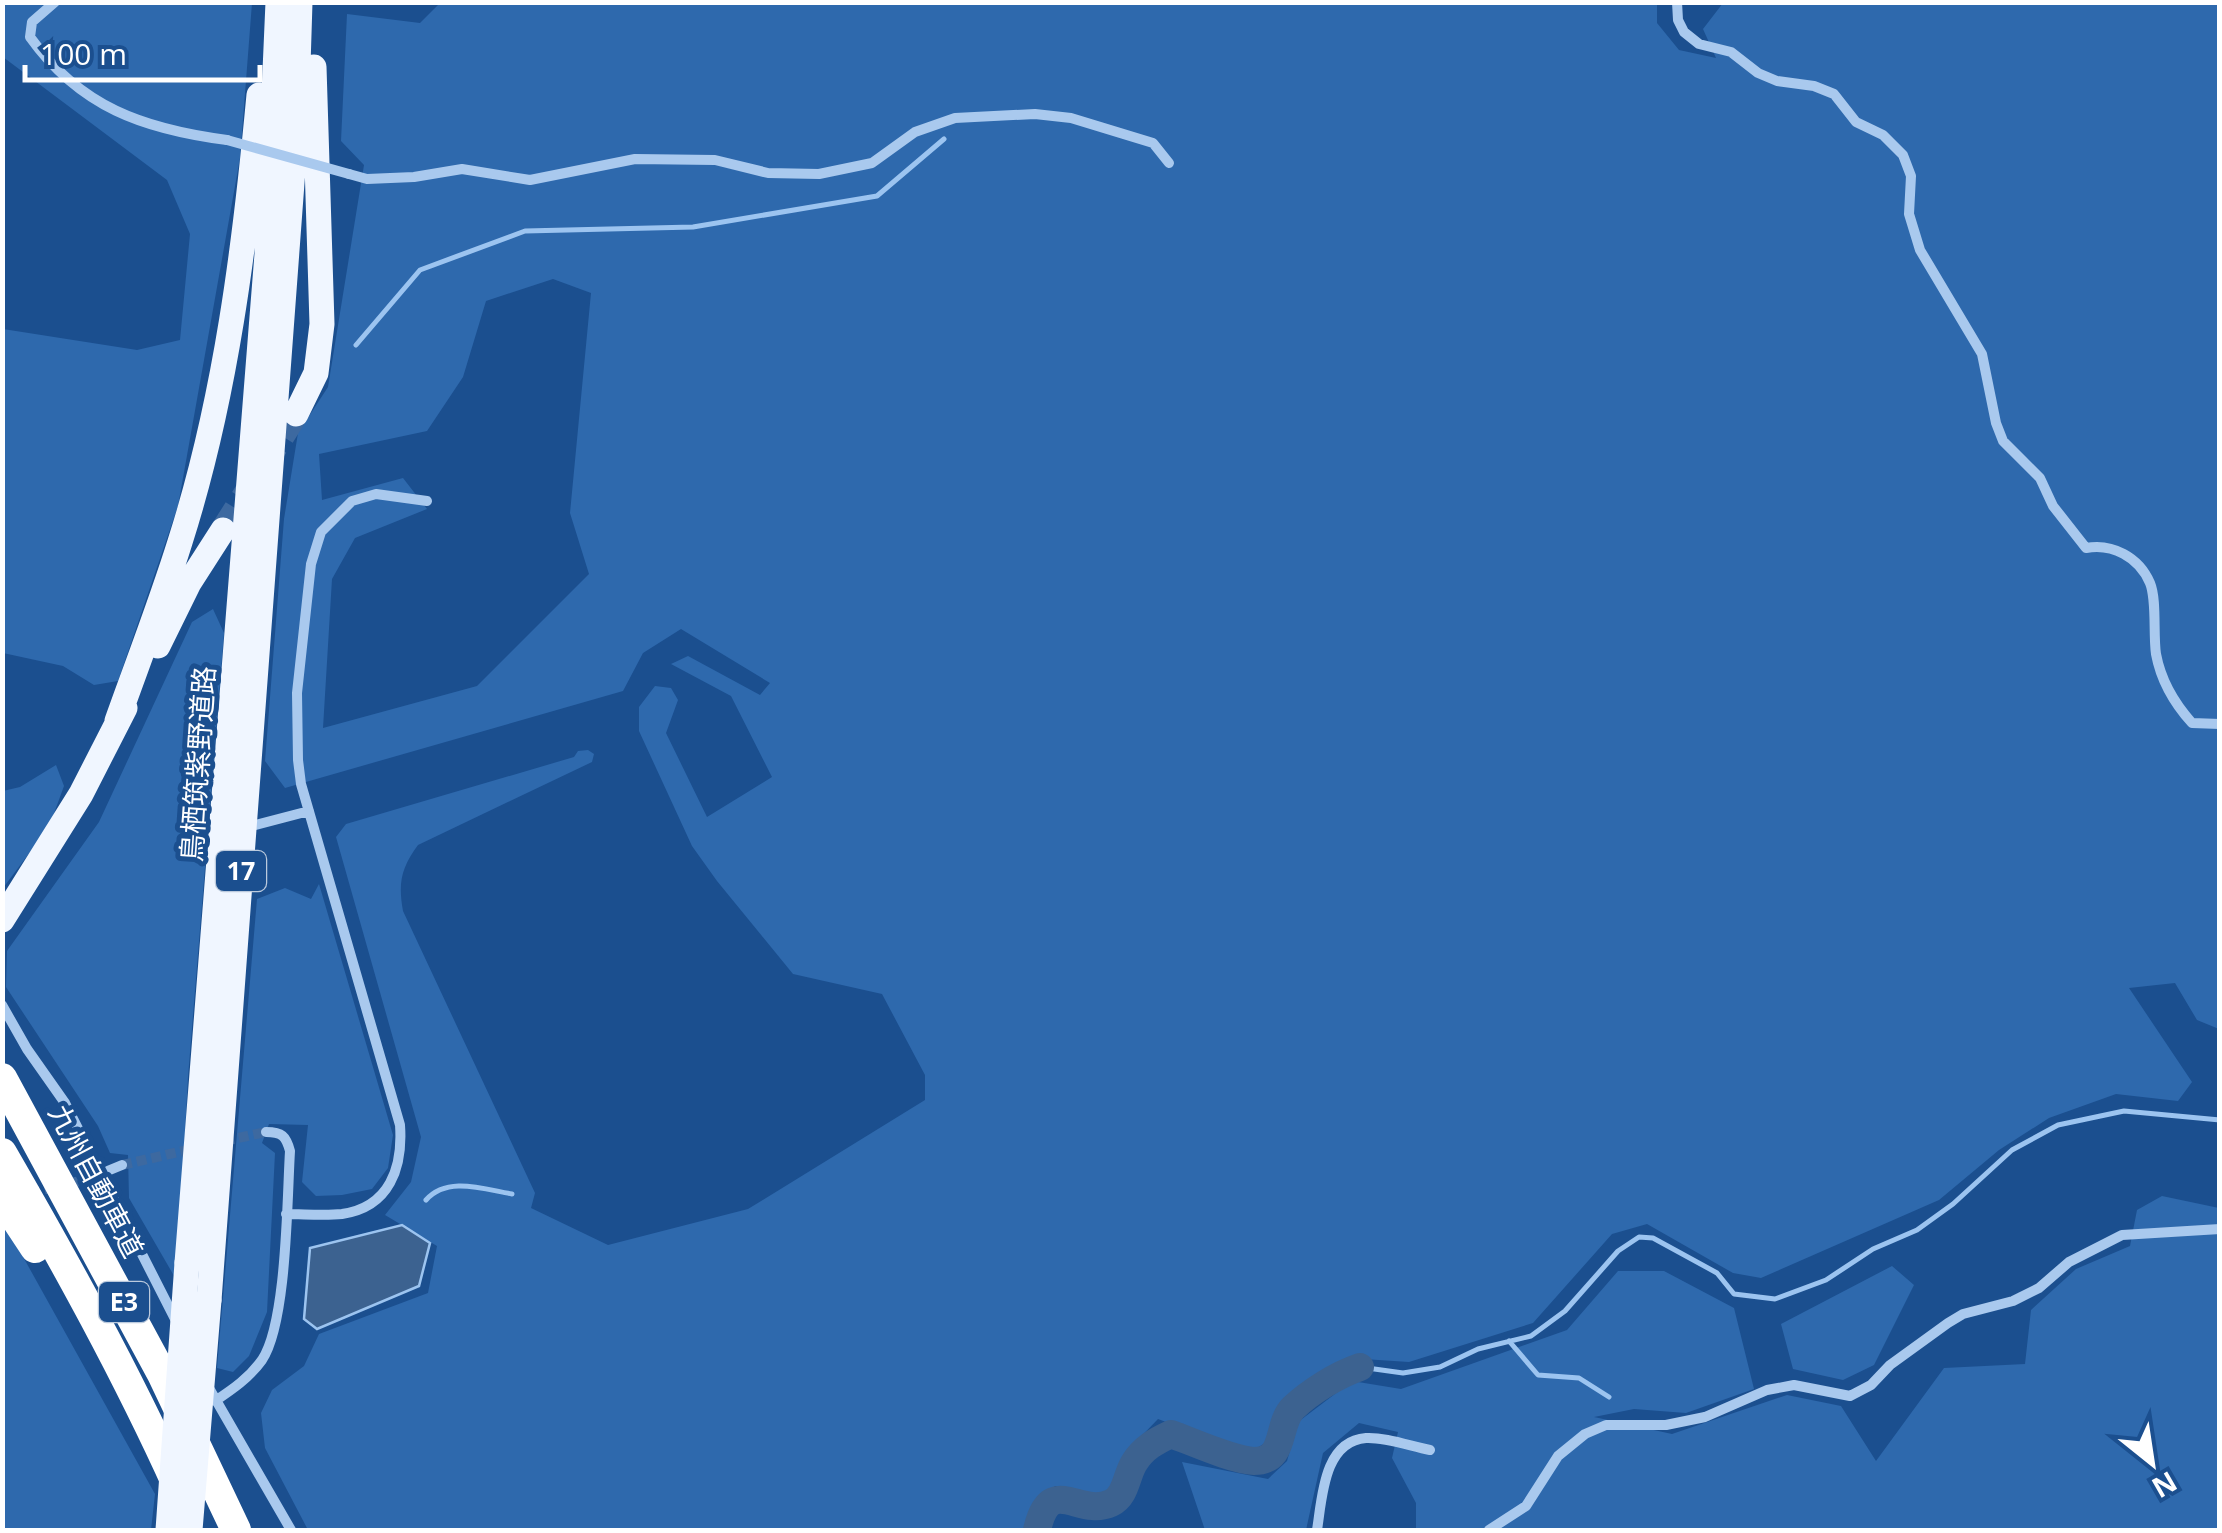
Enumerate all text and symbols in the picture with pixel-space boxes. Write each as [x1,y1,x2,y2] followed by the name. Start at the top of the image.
[25,20,260,82] scale bar
[40,33,127,74] text: 100 m
[171,665,223,863] street label: 鳥栖筑紫野道路
[216,851,266,891] road number: 17
[41,1097,153,1264] street label: 九州自動車道
[99,1282,149,1322] road number: E3
[2102,1413,2202,1513] north arrow
[2146,1463,2184,1508] text: N

